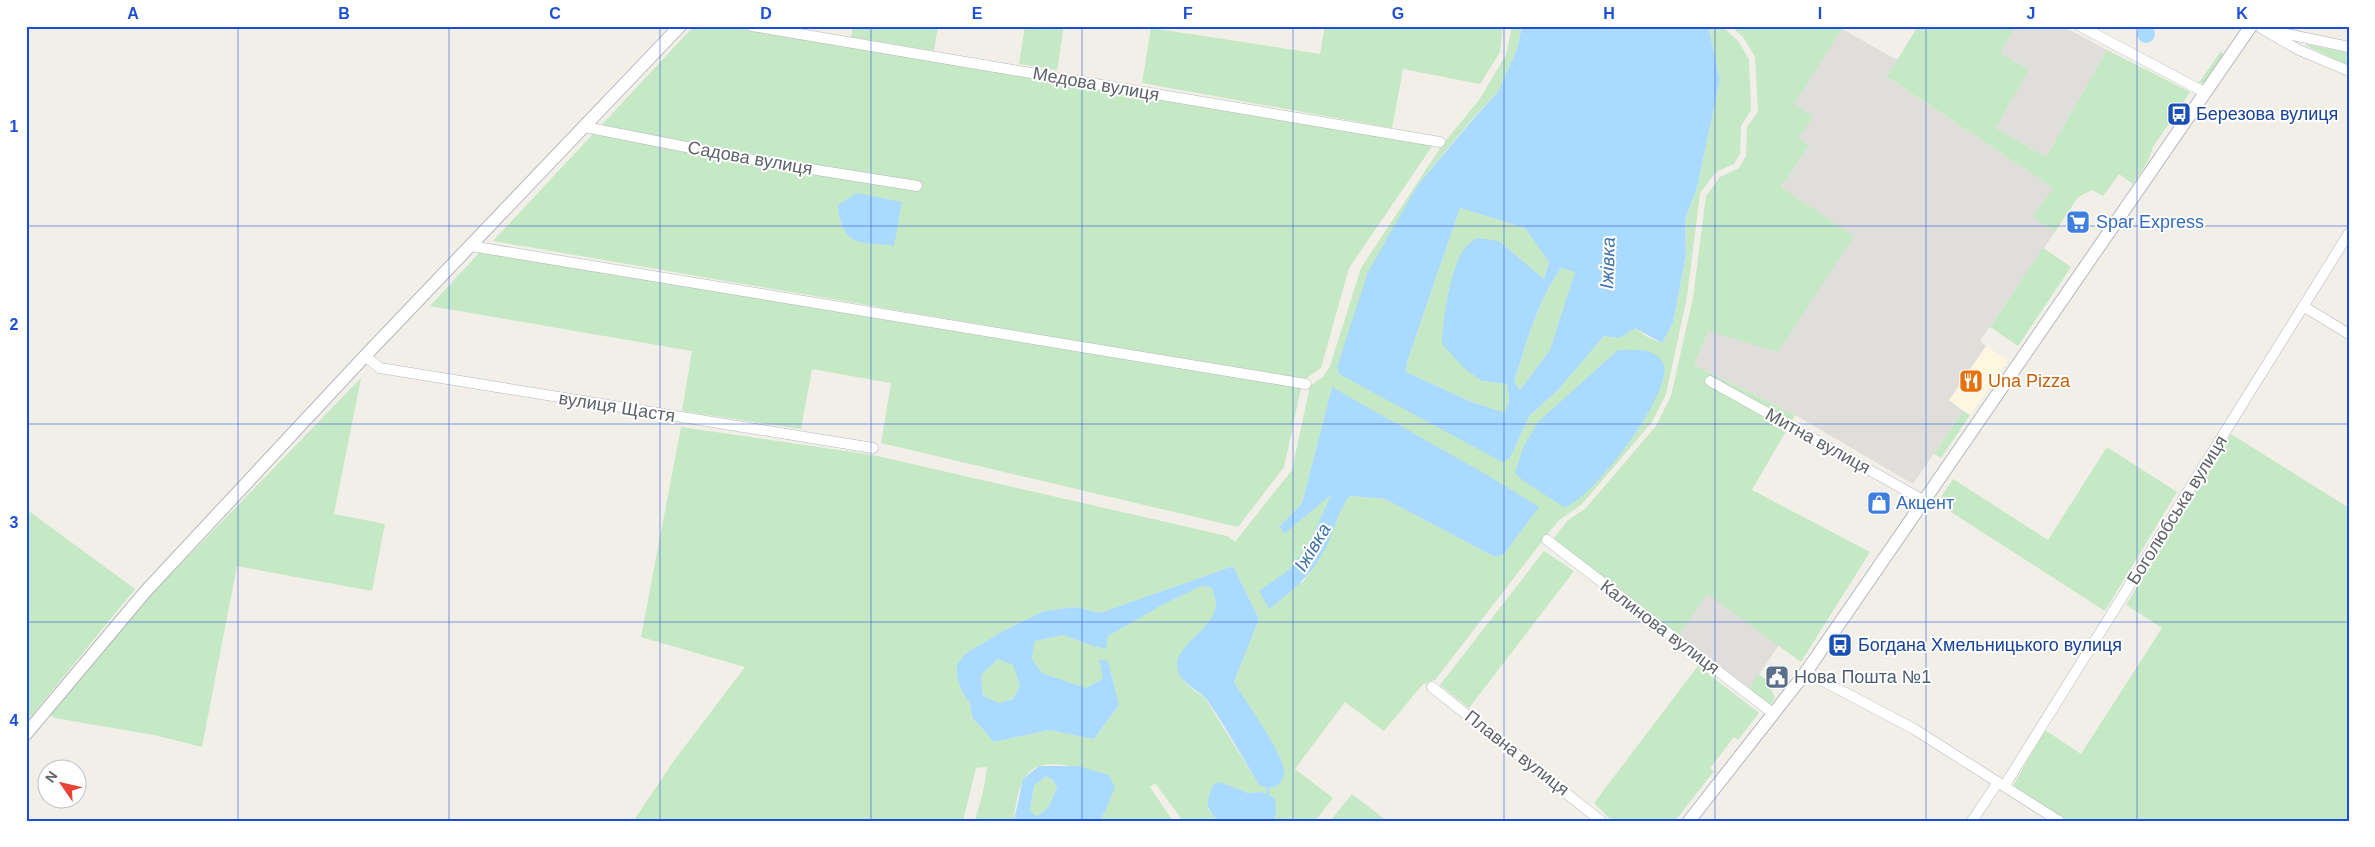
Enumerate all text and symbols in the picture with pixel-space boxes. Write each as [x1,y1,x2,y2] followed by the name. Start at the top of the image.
[127,5,139,22] text: A
[338,5,350,22] text: B
[549,5,561,22] text: C
[760,5,772,22] text: D
[972,5,983,22] text: E
[1183,5,1193,22] text: F
[1392,5,1404,22] text: G
[1603,5,1615,22] text: H
[1818,5,1822,22] text: I
[2027,5,2035,22] text: J
[2236,5,2248,22] text: K
[1031,63,1161,105] street label: Медова вулиця
[2166,101,2192,127] bus stop icon: Березова вулиця
[2196,104,2338,124] place label: Березова вулиця
[10,118,19,135] text: 1
[686,137,814,179] street label: Садова вулиця
[2065,209,2091,235] supermarket icon: Spar Express
[2096,212,2204,232] place label: Spar Express
[1596,237,1619,289] water label: Іжівка
[10,316,19,333] text: 2
[1958,368,1984,394] restaurant icon: Una Pizza
[1988,371,2071,391] place label: Una Pizza
[557,388,677,426] street label: вулиця Щастя
[1762,404,1874,478] street label: Митна вулиця
[2123,432,2231,588] street label: Боголюбська вулиця
[1866,490,1892,516] shop icon: Акцент
[1896,493,1954,513] place label: Акцент
[10,514,19,531] text: 3
[1290,520,1335,575] water label: Іжівка
[1597,576,1723,678] street label: Калинова вулиця
[1827,632,1853,658] bus stop icon: Богдана Хмельницького вулиця
[1858,635,2122,655] place label: Богдана Хмельницького вулиця
[1764,664,1790,690] public building icon: Нова Пошта №1
[1794,667,1931,687] place label: Нова Пошта №1
[1461,706,1573,800] street label: Плавна вулиця
[10,712,19,729] text: 4
[38,760,88,810] north arrow
[42,768,61,785] text: N

